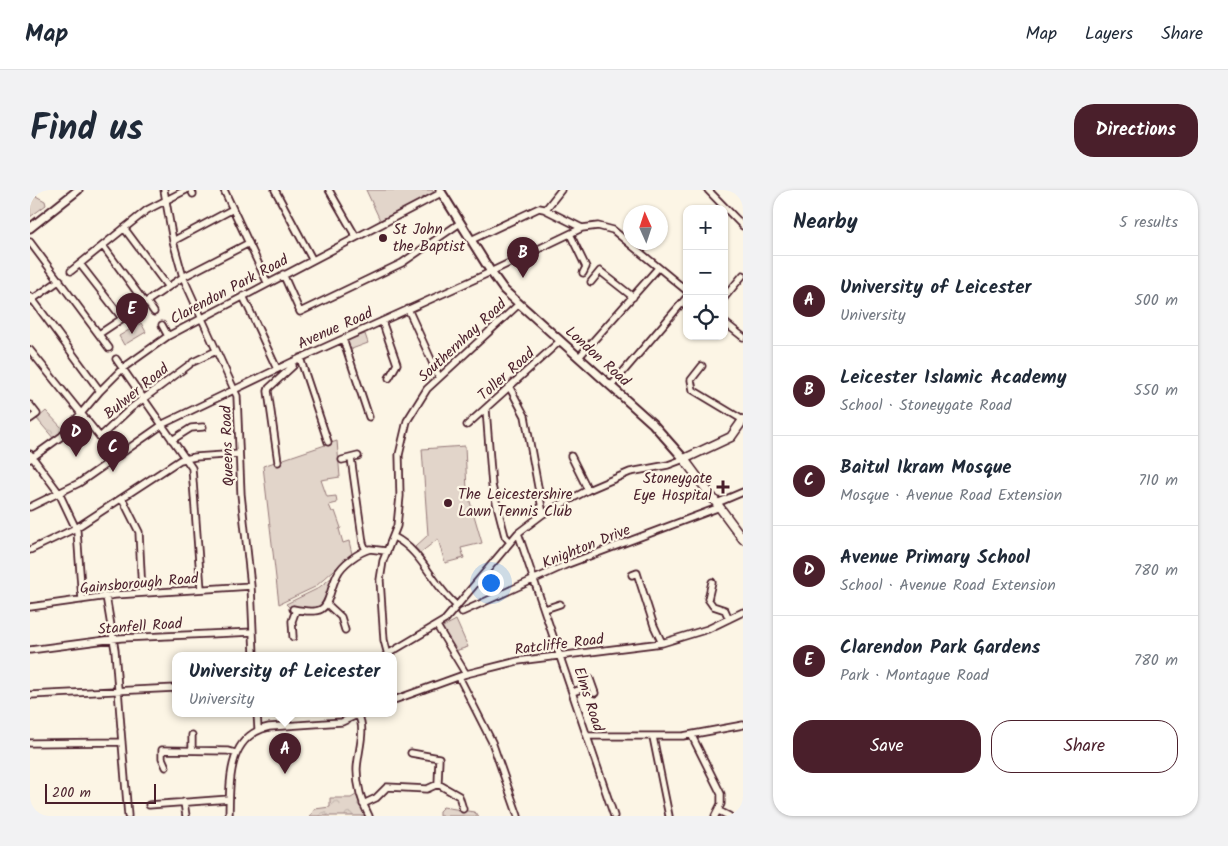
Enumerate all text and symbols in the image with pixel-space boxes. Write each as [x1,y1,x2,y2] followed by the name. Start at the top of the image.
[25,15,68,54] text: Map
[1026,20,1057,49] text: Map
[1085,20,1133,49] text: Layers
[1161,20,1203,49] text: Share
[30,102,143,158] text: Find us
[1074,104,1198,157] button: Directions
[623,205,668,250] north arrow
[683,205,728,340] map controls
[683,205,728,250] button: +
[793,206,858,239] text: Nearby
[1119,210,1178,235] text: 5 results
[393,218,465,259] place label: St John the Baptist
[377,232,389,244] marker: St John the Baptist
[507,237,539,278] pin: B
[166,248,293,331] street label: Clarendon Park Road
[683,250,728,295] button: −
[840,273,1032,303] text: University of Leicester
[804,288,814,313] text: A
[1134,288,1178,313] text: 500 m
[116,293,148,334] pin: E
[413,293,513,388] street label: Southernhay Road
[683,295,728,340] button: locate
[294,301,377,356] street label: Avenue Road
[840,303,905,328] text: University
[559,321,636,393] street label: London Road
[473,342,541,407] street label: Toller Road
[99,357,175,426] street label: Bulwer Road
[840,363,1067,393] text: Leicester Islamic Academy
[804,378,814,403] text: B
[1134,378,1178,403] text: 550 m
[840,393,1011,418] text: School · Stoneygate Road
[215,405,241,487] street label: Queens Road
[60,416,92,457] pin: D
[97,431,129,472] pin: C
[840,453,1012,483] text: Baitul Ikram Mosque
[633,467,712,508] place label: Stoneygate Eye Hospital
[804,468,814,493] text: C
[1138,468,1178,493] text: 710 m
[716,480,730,494] marker: Stoneygate Eye Hospital
[458,483,573,524] place label: The Leicestershire Lawn Tennis Club
[840,483,1062,508] text: Mosque · Avenue Road Extension
[442,497,454,509] marker: The Leicestershire Lawn Tennis Club
[539,518,634,576] street label: Knighton Drive
[840,543,1030,573] text: Avenue Primary School
[804,558,814,583] text: D
[1134,558,1178,583] text: 780 m
[79,567,200,601] street label: Gainsborough Road
[478,570,504,596] your location
[840,573,1056,598] text: School · Avenue Road Extension
[97,612,184,642] street label: Stanfell Road
[513,628,606,662] street label: Ratcliffe Road
[840,633,1040,663] text: Clarendon Park Gardens
[805,648,813,673] text: E
[1134,648,1178,673] text: 780 m
[172,652,397,717] popup
[189,657,380,687] text: University of Leicester
[840,663,989,688] text: Park · Montague Road
[566,664,610,735] street label: Elms Road
[189,687,254,712] text: University
[793,720,981,773] button: Save
[991,720,1178,773] button: Share
[269,733,301,774] pin: A
[45,781,156,804] scale bar
[52,782,91,804] text: 200 m

